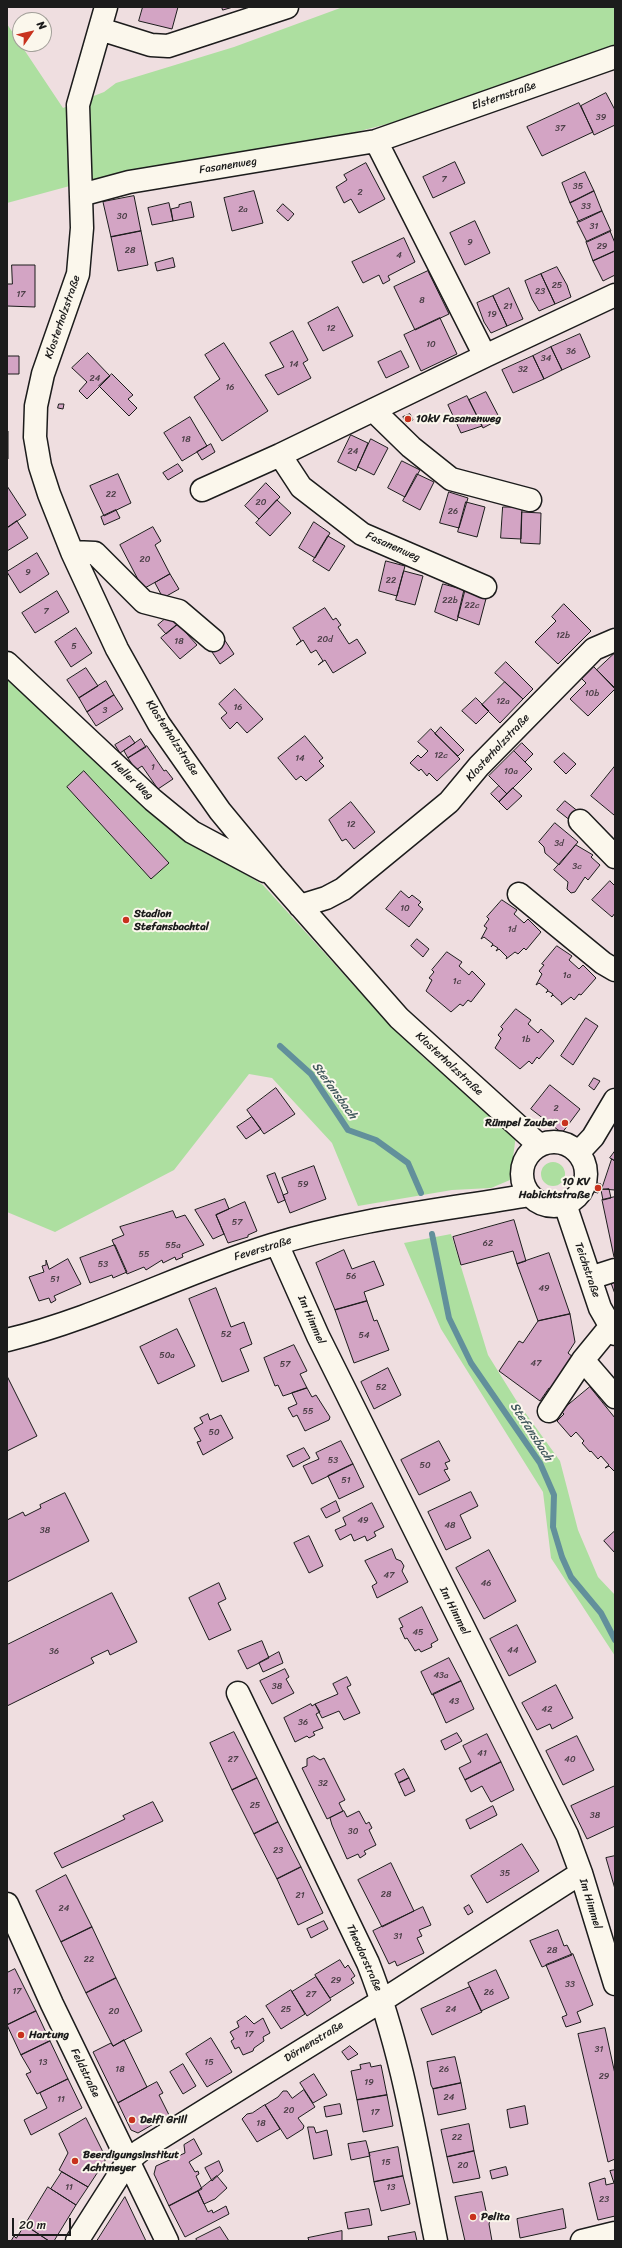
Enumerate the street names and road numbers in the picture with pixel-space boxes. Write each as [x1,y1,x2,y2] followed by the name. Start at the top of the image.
[470,79,538,113] street label: Elsternstraße
[198,155,258,177] street label: Fasanenweg
[43,274,83,360] street label: Klosterholzstraße
[364,529,422,565] street label: Fasanenweg
[143,698,201,778] street label: Klosterholzstraße
[463,712,533,784] street label: Klosterholzstraße
[108,757,156,803] street label: Heller Weg
[413,1029,485,1099] street label: Klosterholzstraße
[233,1234,293,1264] street label: Feverstraße
[571,1241,603,1299] street label: Teichstraße
[294,1293,328,1347] street label: Im Himmel
[436,1585,472,1637] street label: Im Himmel
[576,1877,604,1931] street label: Im Himmel
[343,1922,385,1994] street label: Theodorstraße
[282,2019,346,2065] street label: Dörnenstraße
[67,2046,103,2100] street label: Feldstraße

